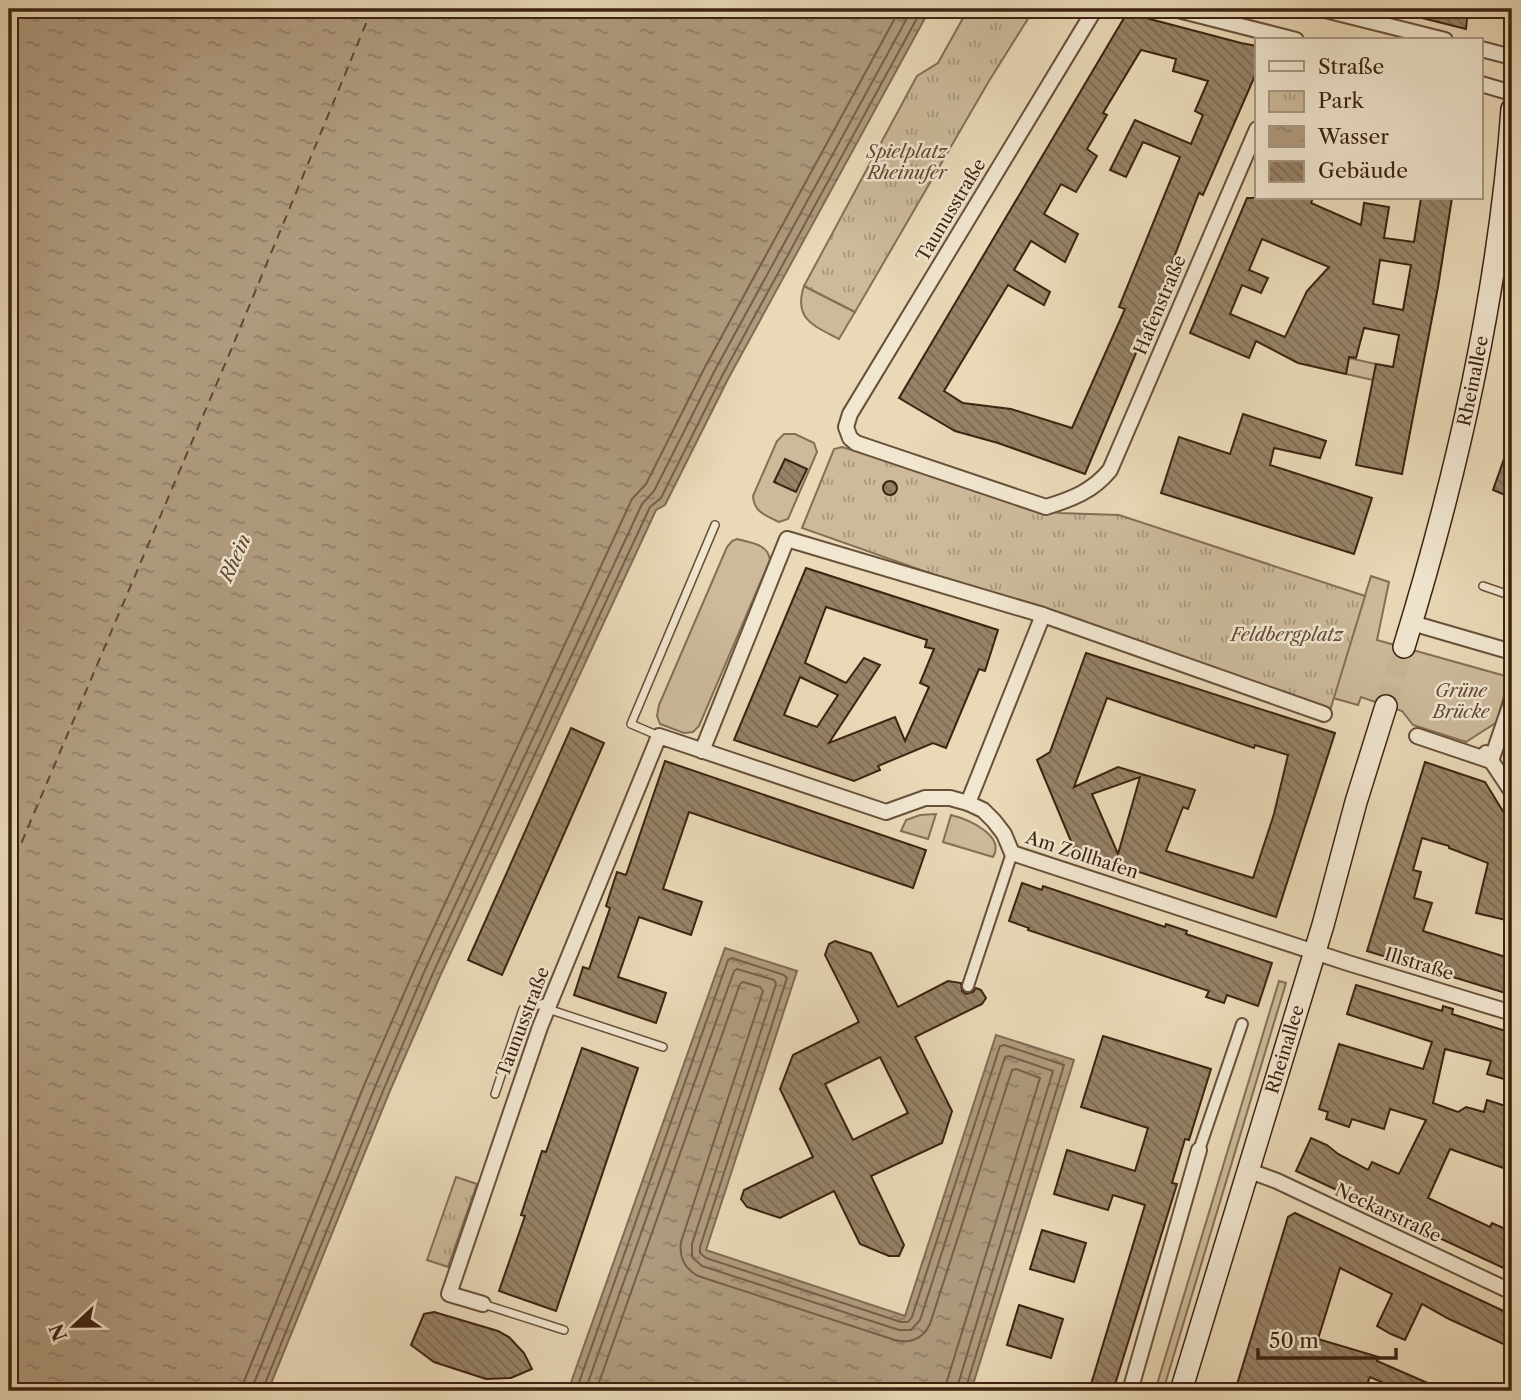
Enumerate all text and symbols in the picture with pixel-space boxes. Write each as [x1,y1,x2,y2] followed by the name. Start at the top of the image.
[1255,38,1482,200] legend
[1318,54,1384,79] text: Straße
[1318,88,1364,113] text: Park
[1317,124,1389,149] text: Wasser
[865,141,949,184] park label: Spielplatz Rheinufer
[912,155,990,265] street label: Taunusstraße
[1318,158,1408,183] text: Gebäude
[1129,252,1191,358] street label: Hafenstraße
[1453,334,1493,428] street label: Rheinallee
[214,531,256,587] water label: Rhein
[1229,624,1345,646] park label: Feldbergplatz
[1431,680,1491,723] park label: Grüne Brücke
[1022,826,1141,884] street label: Am Zollhafen
[1382,943,1456,985] street label: Illstraße
[492,964,554,1080] street label: Taunusstraße
[1261,1002,1309,1097] street label: Rheinallee
[1331,1179,1445,1247] street label: Neckarstraße
[38,1292,108,1362] north arrow
[1258,1316,1397,1360] scale bar
[45,1320,72,1344] text: N
[1269,1328,1319,1353] text: 50 m

